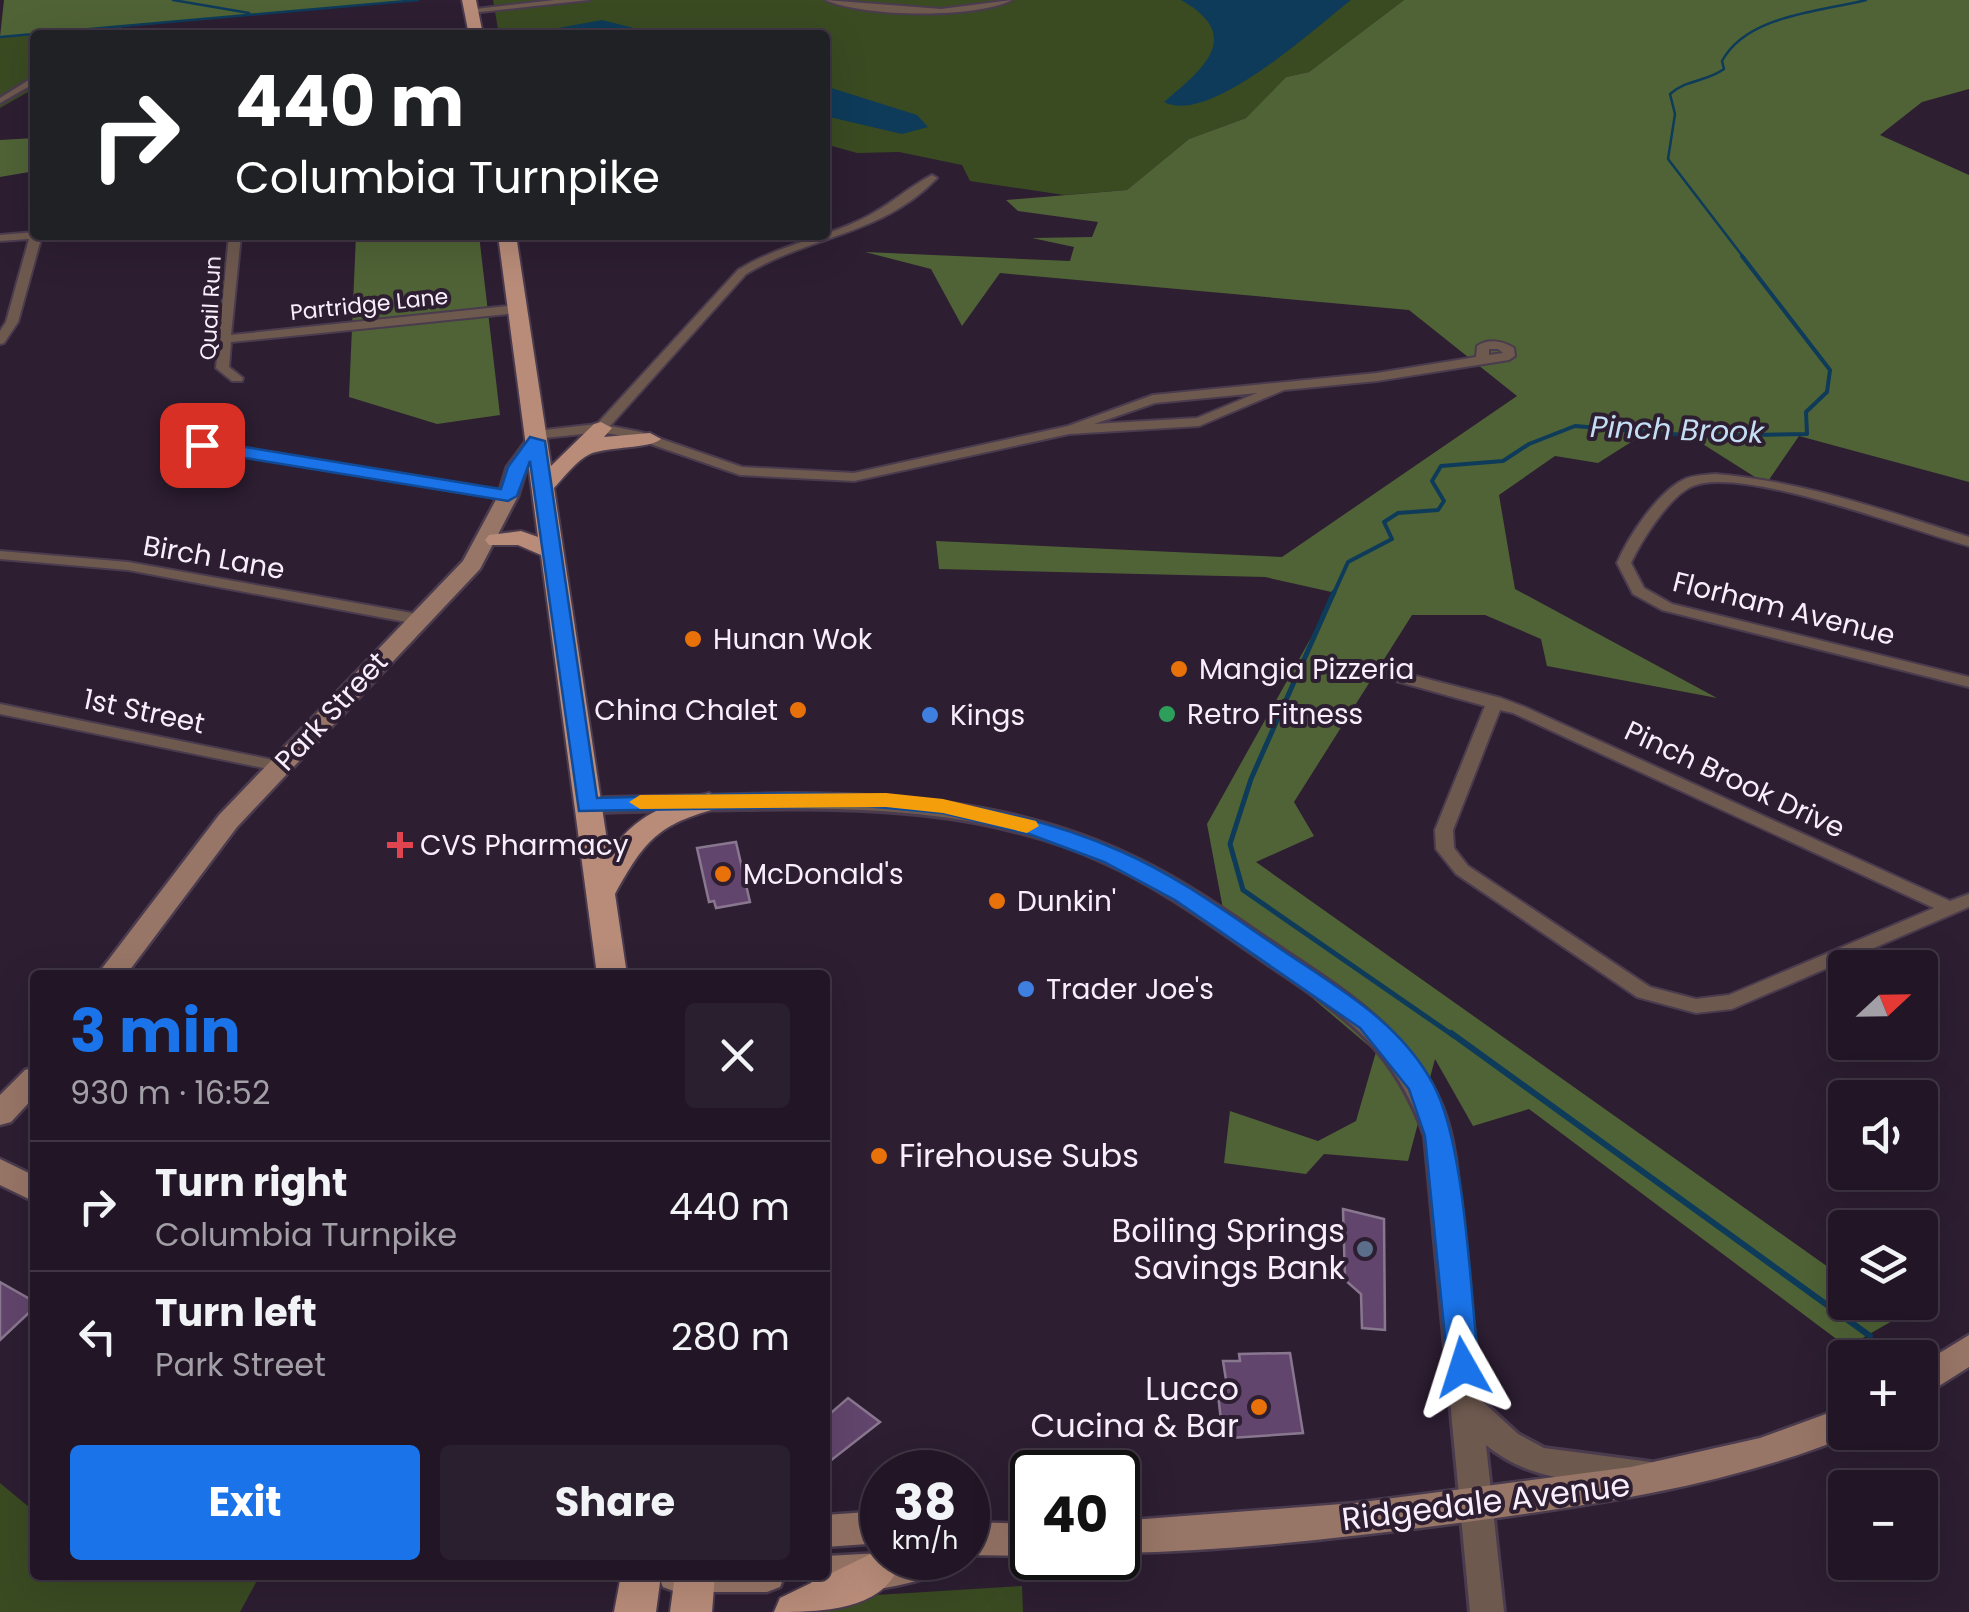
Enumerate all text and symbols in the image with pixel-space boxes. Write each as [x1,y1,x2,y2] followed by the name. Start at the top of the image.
[235,52,464,151] text: 440 m
[70,70,200,200] icon: right
[235,146,660,209] text: Columbia Turnpike
[192,255,229,361] street label: Quail Run
[288,281,450,328] street label: Partridge Lane
[160,403,245,488] pin
[1589,405,1766,454] water label: Pinch Brook
[175,418,230,473] icon: arrive
[140,526,288,589] street label: Birch Lane
[1669,562,1899,655] street label: Florham Avenue
[713,620,873,659] place label: Hunan Wok
[682,628,704,650] marker: Hunan Wok
[266,643,397,779] street label: Park Street
[1199,650,1414,689] place label: Mangia Pizzeria
[1168,658,1190,680] marker: Mangia Pizzeria
[80,680,208,743] street label: 1st Street
[594,691,778,730] place label: China Chalet
[1187,695,1363,734] place label: Retro Fitness
[950,696,1025,735] place label: Kings
[787,699,809,721] marker: China Chalet
[1156,703,1178,725] marker: Retro Fitness
[919,704,941,726] marker: Kings
[1618,711,1851,848] street label: Pinch Brook Drive
[420,826,629,865] place label: CVS Pharmacy
[389,834,411,856] marker: CVS Pharmacy
[743,855,904,894] place label: McDonald's
[712,863,734,885] marker: McDonald's
[1017,882,1116,921] place label: Dunkin'
[986,890,1008,912] marker: Dunkin'
[1828,950,1938,1060] north arrow
[1828,950,1938,1580] map controls
[1046,970,1214,1009] place label: Trader Joe's
[1015,978,1037,1000] marker: Trader Joe's
[70,989,241,1073] text: 3 min
[685,1003,790,1108] button: close
[70,1070,270,1115] text: 930 m · 16:52
[1828,1080,1938,1190] button: sound
[899,1133,1139,1178] place label: Firehouse Subs
[868,1145,890,1167] marker: Firehouse Subs
[155,1156,347,1209] text: Turn right
[70,1179,125,1234] icon: right
[669,1180,790,1233] text: 440 m
[1112,1208,1346,1290] place label: Boiling Springs Savings Bank
[1828,1210,1938,1320] button: layers
[155,1212,457,1257] text: Columbia Turnpike
[1354,1238,1376,1260] marker: Boiling Springs Savings Bank
[155,1286,317,1339] text: Turn left
[70,1309,125,1364] icon: left
[671,1310,790,1363] text: 280 m
[1411,1315,1515,1419] position arrow
[1828,1340,1938,1450] button: +
[155,1342,326,1387] text: Park Street
[1030,1366,1239,1448] place label: Lucco Cucina & Bar
[1248,1396,1270,1418] marker: Lucco Cucina & Bar
[70,1445,420,1560] button: Exit
[440,1445,790,1560] button: Share
[1010,1450,1140,1580] speed limit sign: 40
[1339,1461,1633,1542] street label: Ridgedale Avenue
[894,1467,956,1538] text: 38
[1828,1470,1938,1580] button: −
[892,1523,958,1558] text: km/h

